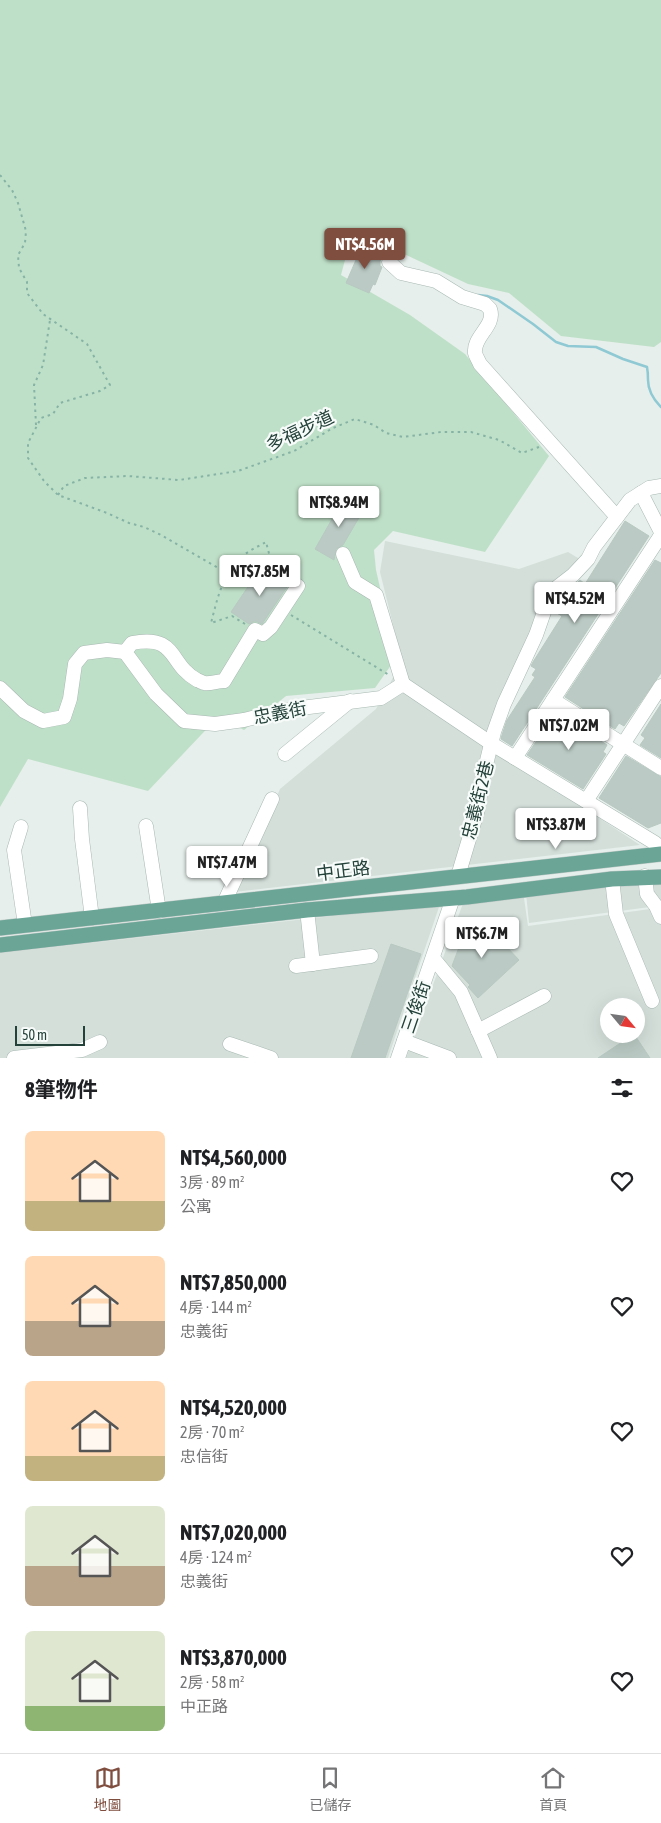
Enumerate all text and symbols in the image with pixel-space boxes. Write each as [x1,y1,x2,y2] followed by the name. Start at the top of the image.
[313,228,417,270] pin: NT$4.56M
[335,235,395,253] text: NT$4.56M
[263,406,337,455] street label: 多福步道
[287,486,391,528] pin: NT$8.94M
[309,493,369,511] text: NT$8.94M
[208,554,312,597] pin: NT$7.85M
[230,562,290,580] text: NT$7.85M
[523,582,627,624] pin: NT$4.52M
[545,589,605,607] text: NT$4.52M
[251,697,308,728] street label: 忠義街
[517,708,621,751] pin: NT$7.02M
[539,716,599,734] text: NT$7.02M
[458,758,497,841] street label: 忠義街2巷
[504,808,608,850] pin: NT$3.87M
[526,815,586,833] text: NT$3.87M
[175,846,279,888] pin: NT$7.47M
[197,853,257,871] text: NT$7.47M
[315,857,371,884] street label: 中正路
[436,916,528,959] pin: NT$6.7M
[456,924,508,942] text: NT$6.7M
[397,978,434,1036] street label: 三俊街
[600,998,645,1042] north arrow
[600,998,645,1043] map controls
[15,1023,85,1046] scale bar
[22,1027,47,1043] text: 50 m
[608,1074,636,1102] icon: filters
[25,1077,98,1101] text: 8筆物件
[180,1145,287,1169] text: NT$4,560,000
[65,1151,125,1211] icon: home
[608,1167,636,1195] icon: heart
[180,1173,245,1191] text: 3房 · 89 m²
[180,1197,212,1215] text: 公寓
[180,1270,287,1294] text: NT$7,850,000
[65,1276,125,1336] icon: home
[608,1292,636,1320] icon: heart
[180,1298,252,1316] text: 4房 · 144 m²
[180,1322,228,1340] text: 忠義街
[180,1395,287,1419] text: NT$4,520,000
[65,1401,125,1461] icon: home
[608,1417,636,1445] icon: heart
[180,1423,245,1441] text: 2房 · 70 m²
[180,1447,228,1465] text: 忠信街
[180,1520,287,1544] text: NT$7,020,000
[65,1526,125,1586] icon: home
[608,1542,636,1570] icon: heart
[180,1548,252,1566] text: 4房 · 124 m²
[180,1572,228,1590] text: 忠義街
[180,1645,287,1669] text: NT$3,870,000
[65,1651,125,1711] icon: home
[608,1667,636,1695] icon: heart
[180,1673,245,1691] text: 2房 · 58 m²
[180,1697,228,1715] text: 中正路
[94,1764,122,1814] tab: 地圖
[309,1764,351,1814] tab: 已儲存
[539,1764,567,1814] tab: 首頁

